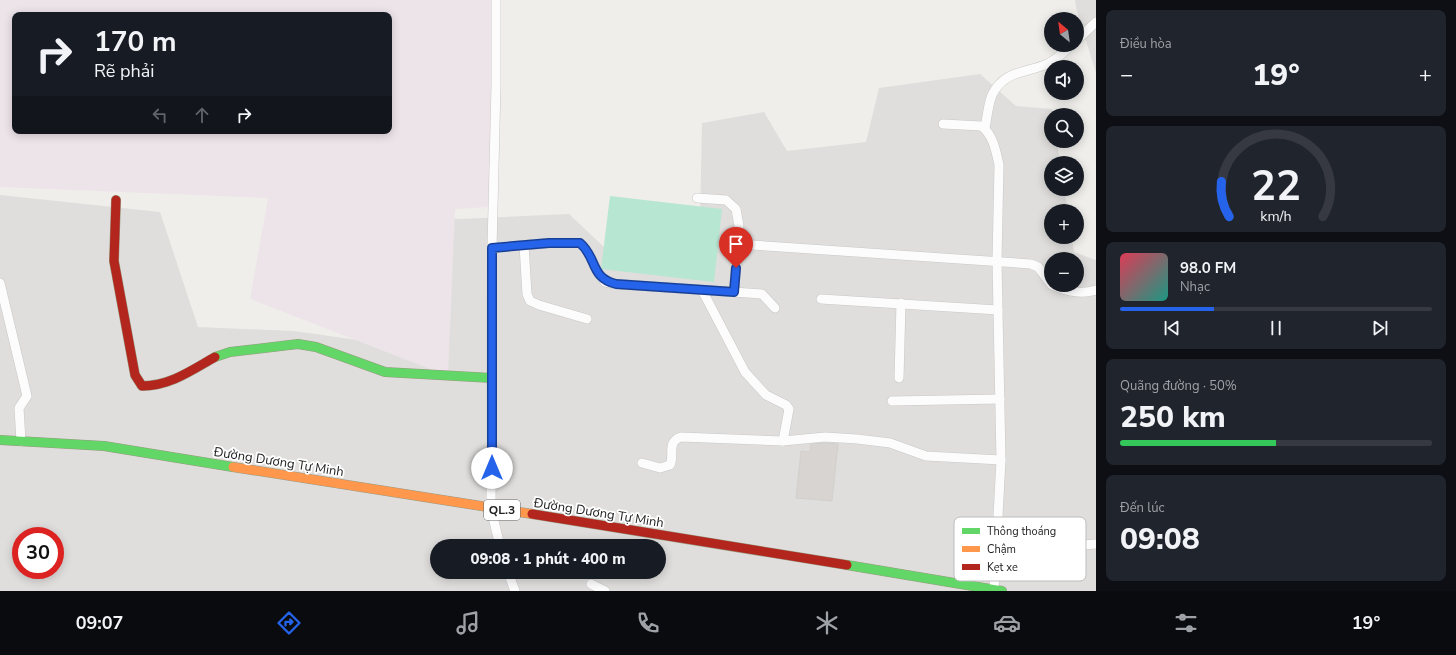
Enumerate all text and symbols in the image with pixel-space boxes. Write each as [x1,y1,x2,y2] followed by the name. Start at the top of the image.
[1044,12,1084,52] north arrow
[1044,12,1084,292] map controls
[94,23,177,61] text: 170 m
[28,28,80,80] icon: right
[1120,35,1172,53] text: Điều hòa
[1252,55,1300,96] text: 19°
[94,59,154,83] text: Rẽ phải
[1044,60,1084,100] button: sound
[1120,60,1133,90] text: −
[1419,60,1432,90] text: +
[149,104,171,126] icon: left
[191,104,213,126] icon: ahead
[233,104,255,126] icon: right
[1044,108,1084,148] button: search
[1044,156,1084,196] button: layers
[1251,158,1301,215] text: 22
[1044,204,1084,244] button: +
[1260,207,1292,226] text: km/h
[719,227,753,268] pin
[725,233,747,255] icon: arrive
[1044,252,1084,292] button: −
[1180,258,1236,278] text: 98.0 FM
[1180,278,1210,296] text: Nhạc
[1161,317,1183,339] icon: previous
[1265,317,1287,339] icon: pause
[1369,317,1391,339] icon: next
[1120,377,1237,395] text: Quãng đường · 50%
[1120,397,1226,438] text: 250 km
[212,443,345,481] street label: Đường Dương Tự Minh
[471,447,513,489] position arrow
[532,494,665,532] street label: Đường Dương Tự Minh
[1120,499,1164,517] text: Đến lúc
[484,500,520,520] road number: QL.3
[954,517,1086,581] legend
[1120,519,1200,560] text: 09:08
[987,524,1056,539] text: Thông thoáng
[12,527,64,579] speed limit sign: 30
[987,542,1016,557] text: Chậm
[470,549,626,569] text: 09:08 · 1 phút · 400 m
[987,560,1018,575] text: Kẹt xe
[275,609,303,637] icon: directions
[454,609,482,637] icon: music
[634,609,662,637] icon: phone
[813,609,841,637] icon: climate
[993,609,1021,637] icon: car
[1172,609,1200,637] icon: filters
[76,611,123,635] text: 09:07
[1352,611,1380,635] text: 19°

